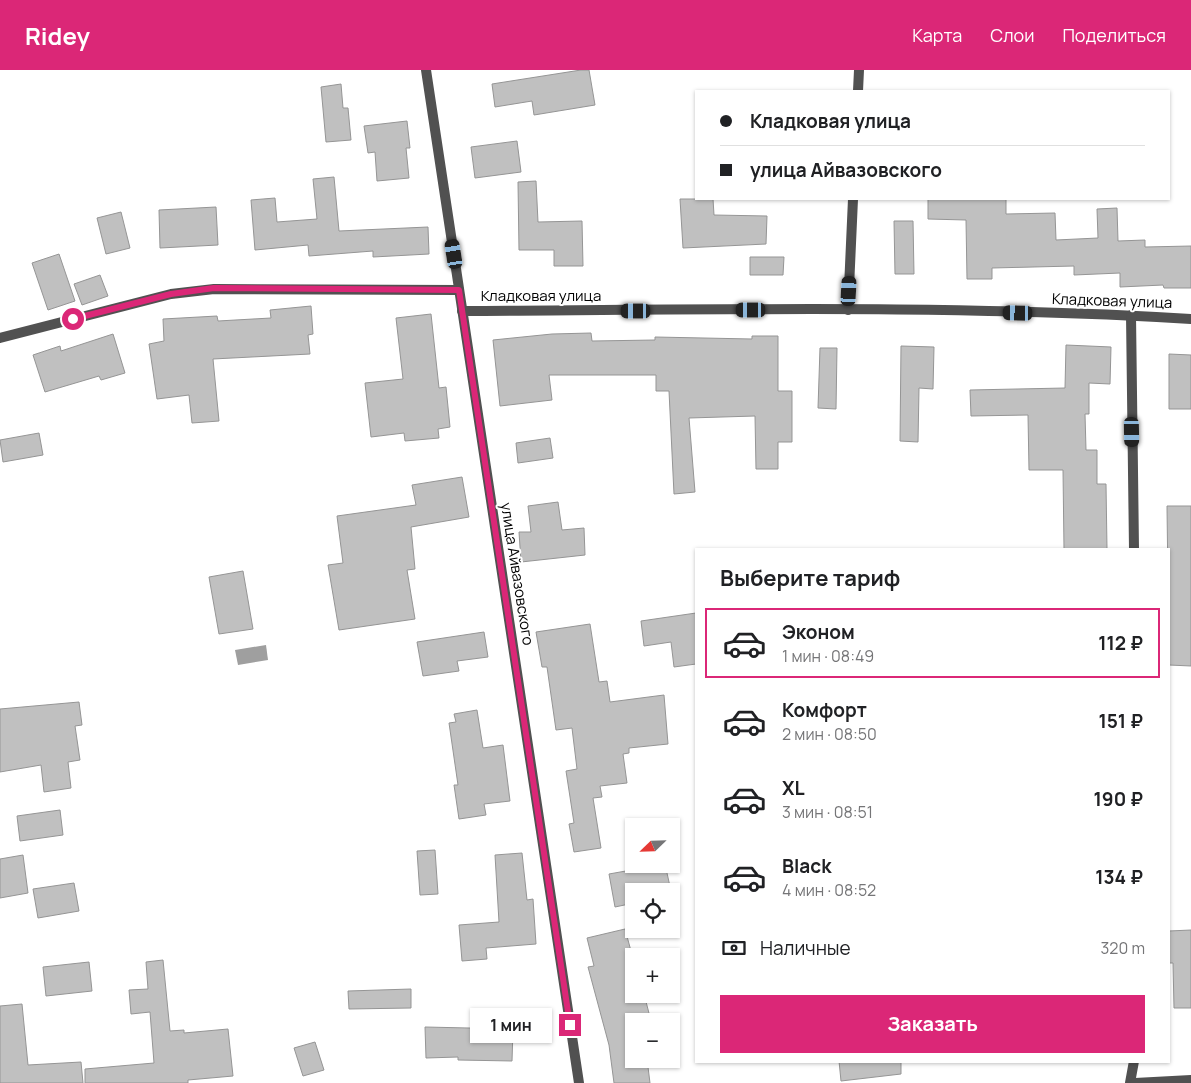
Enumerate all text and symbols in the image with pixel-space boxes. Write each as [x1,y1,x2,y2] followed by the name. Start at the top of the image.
[25,19,90,52] text: Ridey
[912,23,962,47] text: Карта
[990,23,1034,47] text: Слои
[1062,23,1166,47] text: Поделиться
[750,108,911,134] text: Кладковая улица
[750,157,942,183] text: улица Айвазовского
[444,238,463,270] car
[840,276,857,306] car
[481,285,601,306] street label: Кладковая улица
[1051,288,1173,313] street label: Кладковая улица
[736,303,766,318] car
[621,304,651,319] car
[1002,305,1033,321] car
[62,308,84,330] route start
[1124,417,1139,447] car
[496,501,539,647] street label: улица Айвазовского
[720,563,900,593] text: Выберите тариф
[782,619,855,645] text: Эконом
[722,621,767,666] icon: car
[1098,630,1143,656] text: 112 ₽
[782,645,874,667] text: 1 мин · 08:49
[782,697,867,723] text: Комфорт
[722,699,767,744] icon: car
[1098,708,1143,734] text: 151 ₽
[782,723,877,745] text: 2 мин · 08:50
[782,775,805,801] text: XL
[722,777,767,822] icon: car
[1094,786,1143,812] text: 190 ₽
[782,801,873,823] text: 3 мин · 08:51
[625,818,680,872] north arrow
[625,818,680,1068] map controls
[782,853,831,879] text: Black
[722,855,767,900] icon: car
[1095,864,1143,890] text: 134 ₽
[782,879,876,901] text: 4 мин · 08:52
[625,883,680,938] button: locate
[720,934,748,962] icon: cash
[760,935,851,961] text: Наличные
[1101,937,1145,959] text: 320 m
[625,948,680,1003] button: +
[720,995,1145,1053] button: Заказать
[470,1008,552,1042] callout: 1 мин
[625,1013,680,1068] button: −
[490,1014,532,1036] text: 1 мин
[559,1014,581,1036] route end

